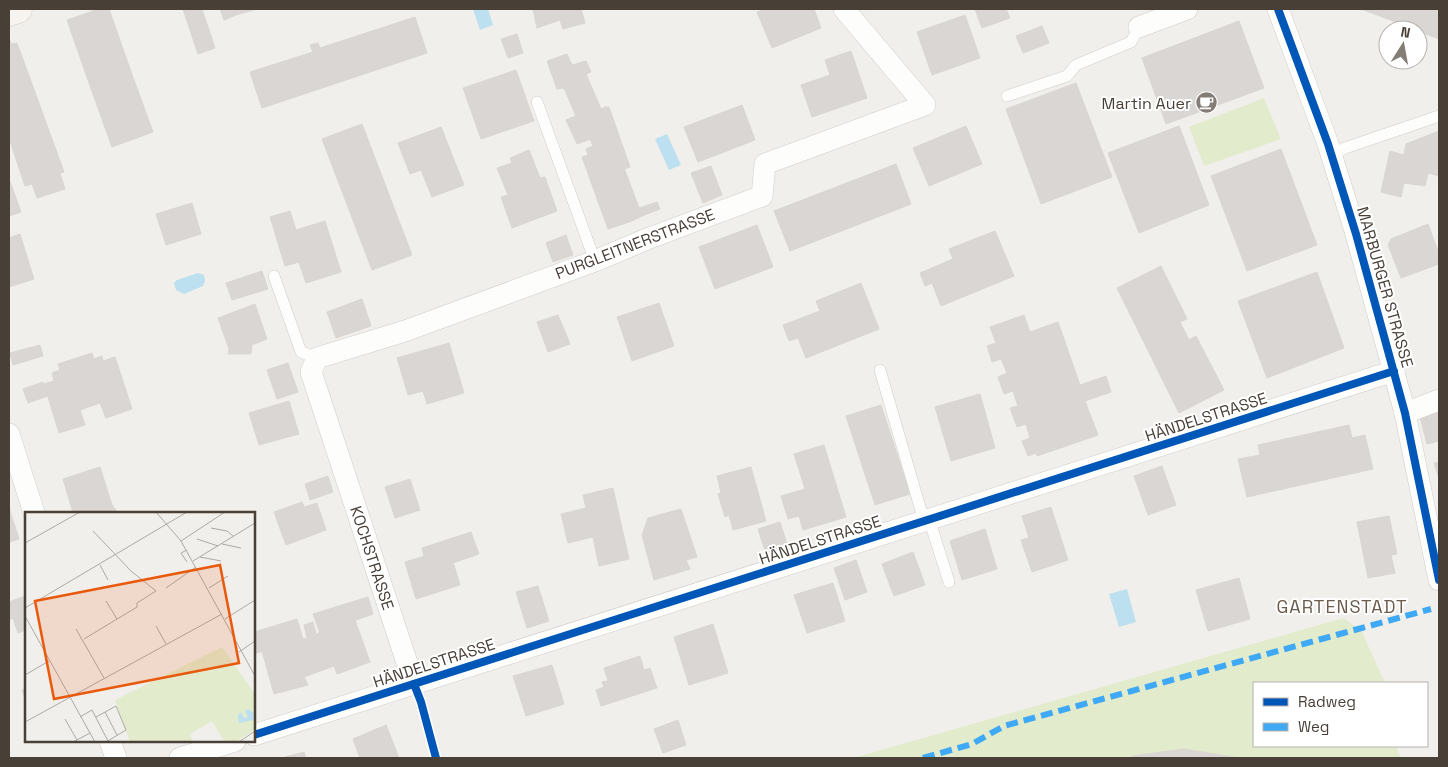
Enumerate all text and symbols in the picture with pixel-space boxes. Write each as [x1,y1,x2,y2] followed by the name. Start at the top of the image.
[1378,20,1428,70] north arrow
[1399,23,1412,42] text: N
[1195,91,1219,115] cafe icon: Martin Auer
[1102,93,1191,114] place label: Martin Auer
[552,204,718,284] street label: PURGLEITNERSTRASSE
[1352,204,1418,370] street label: MARBURGER STRASSE
[1142,387,1270,447] street label: HÄNDELSTRASSE
[345,503,399,613] street label: KOCHSTRASSE
[756,510,884,570] street label: HÄNDELSTRASSE
[25,512,255,742] inset map
[1276,595,1408,618] district label: GARTENSTADT
[370,633,498,693] street label: HÄNDELSTRASSE
[1253,682,1428,747] legend
[1298,692,1356,711] text: Radweg
[1298,717,1329,736] text: Weg

